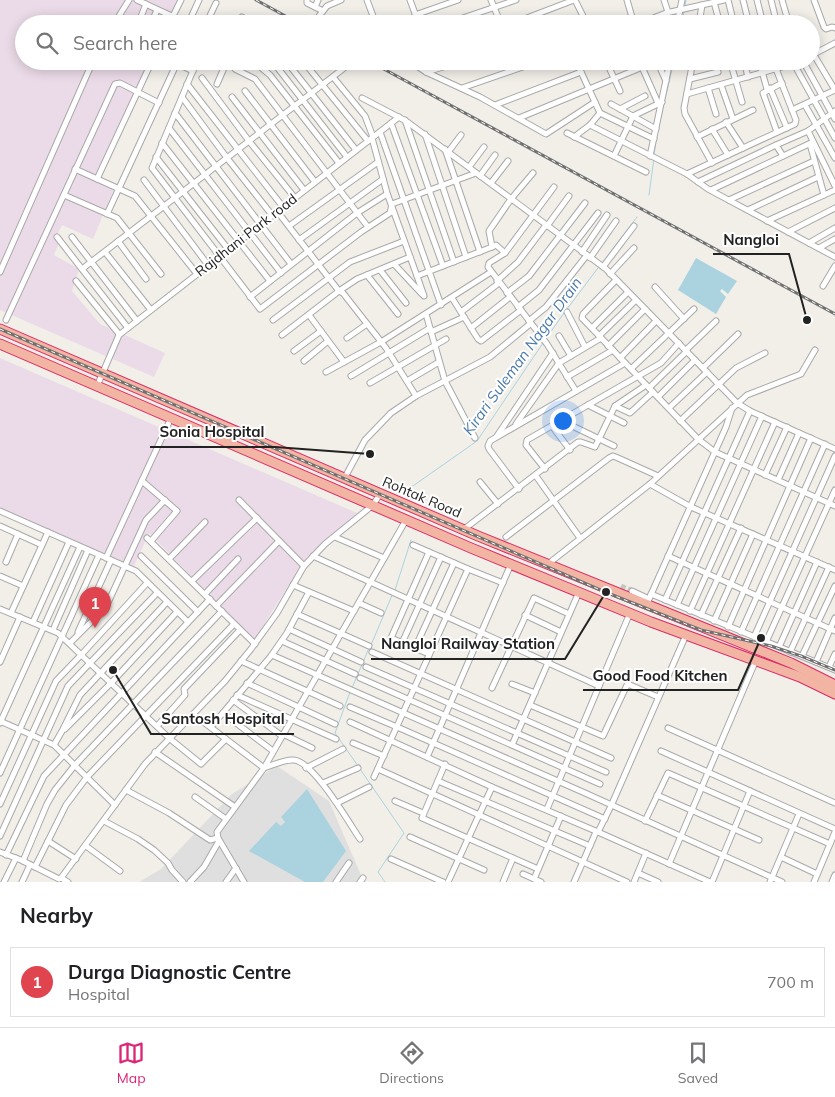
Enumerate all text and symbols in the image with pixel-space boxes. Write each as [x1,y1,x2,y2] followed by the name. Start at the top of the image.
[15,15,820,70] search box
[33,29,61,57] icon: search
[73,31,177,55] text: Search here
[191,190,301,280] street label: Rajdhani Park road
[713,224,789,254] callout: Nangloi
[723,230,779,249] text: Nangloi
[458,273,586,439] water label: Kirari Suleman Nagar Drain
[550,408,576,434] your location
[150,417,275,447] callout: Sonia Hospital
[159,422,265,441] text: Sonia Hospital
[380,472,464,522] street label: Rohtak Road
[79,587,111,628] pin: 1
[371,629,565,659] callout: Nangloi Railway Station
[381,634,555,653] text: Nangloi Railway Station
[583,660,738,690] callout: Good Food Kitchen
[592,666,728,685] text: Good Food Kitchen
[151,704,294,734] callout: Santosh Hospital
[161,709,285,728] text: Santosh Hospital
[20,902,93,928] text: Nearby
[68,960,291,984] text: Durga Diagnostic Centre
[32,972,42,992] text: 1
[767,972,814,992] text: 700 m
[68,984,130,1004] text: Hospital
[117,1039,146,1087] tab: Map
[379,1039,444,1087] tab: Directions
[678,1039,718,1087] tab: Saved

